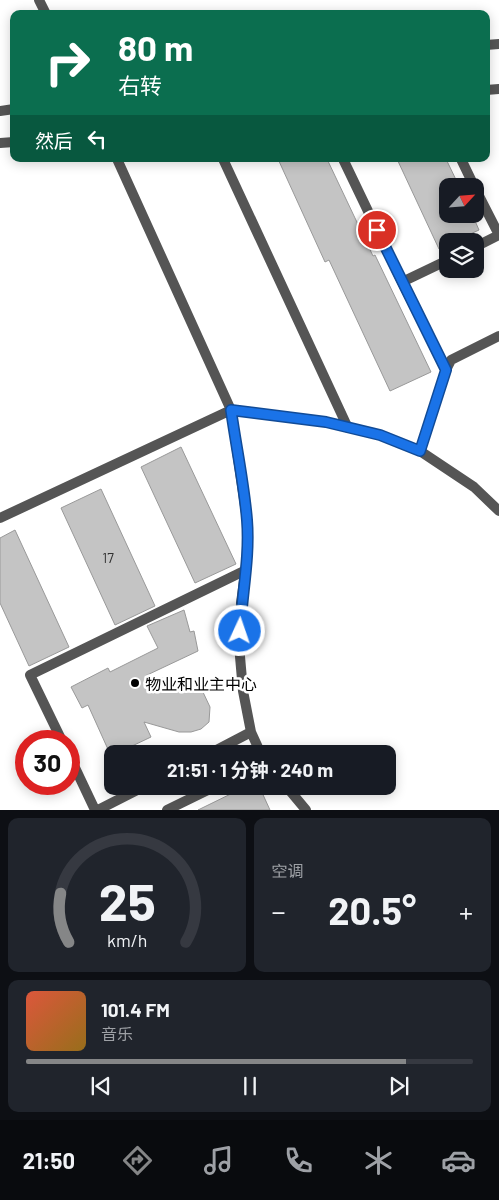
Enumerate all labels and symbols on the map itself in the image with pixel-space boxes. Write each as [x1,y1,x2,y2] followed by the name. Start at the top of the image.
[439,178,484,222] north arrow
[356,209,398,251] pin
[102,549,114,566] house number: 17
[213,604,265,656] position arrow
[145,674,257,693] place label: 物业和业主中心
[129,677,141,689] marker: 物业和业主中心
[15,730,80,795] speed limit sign: 30

